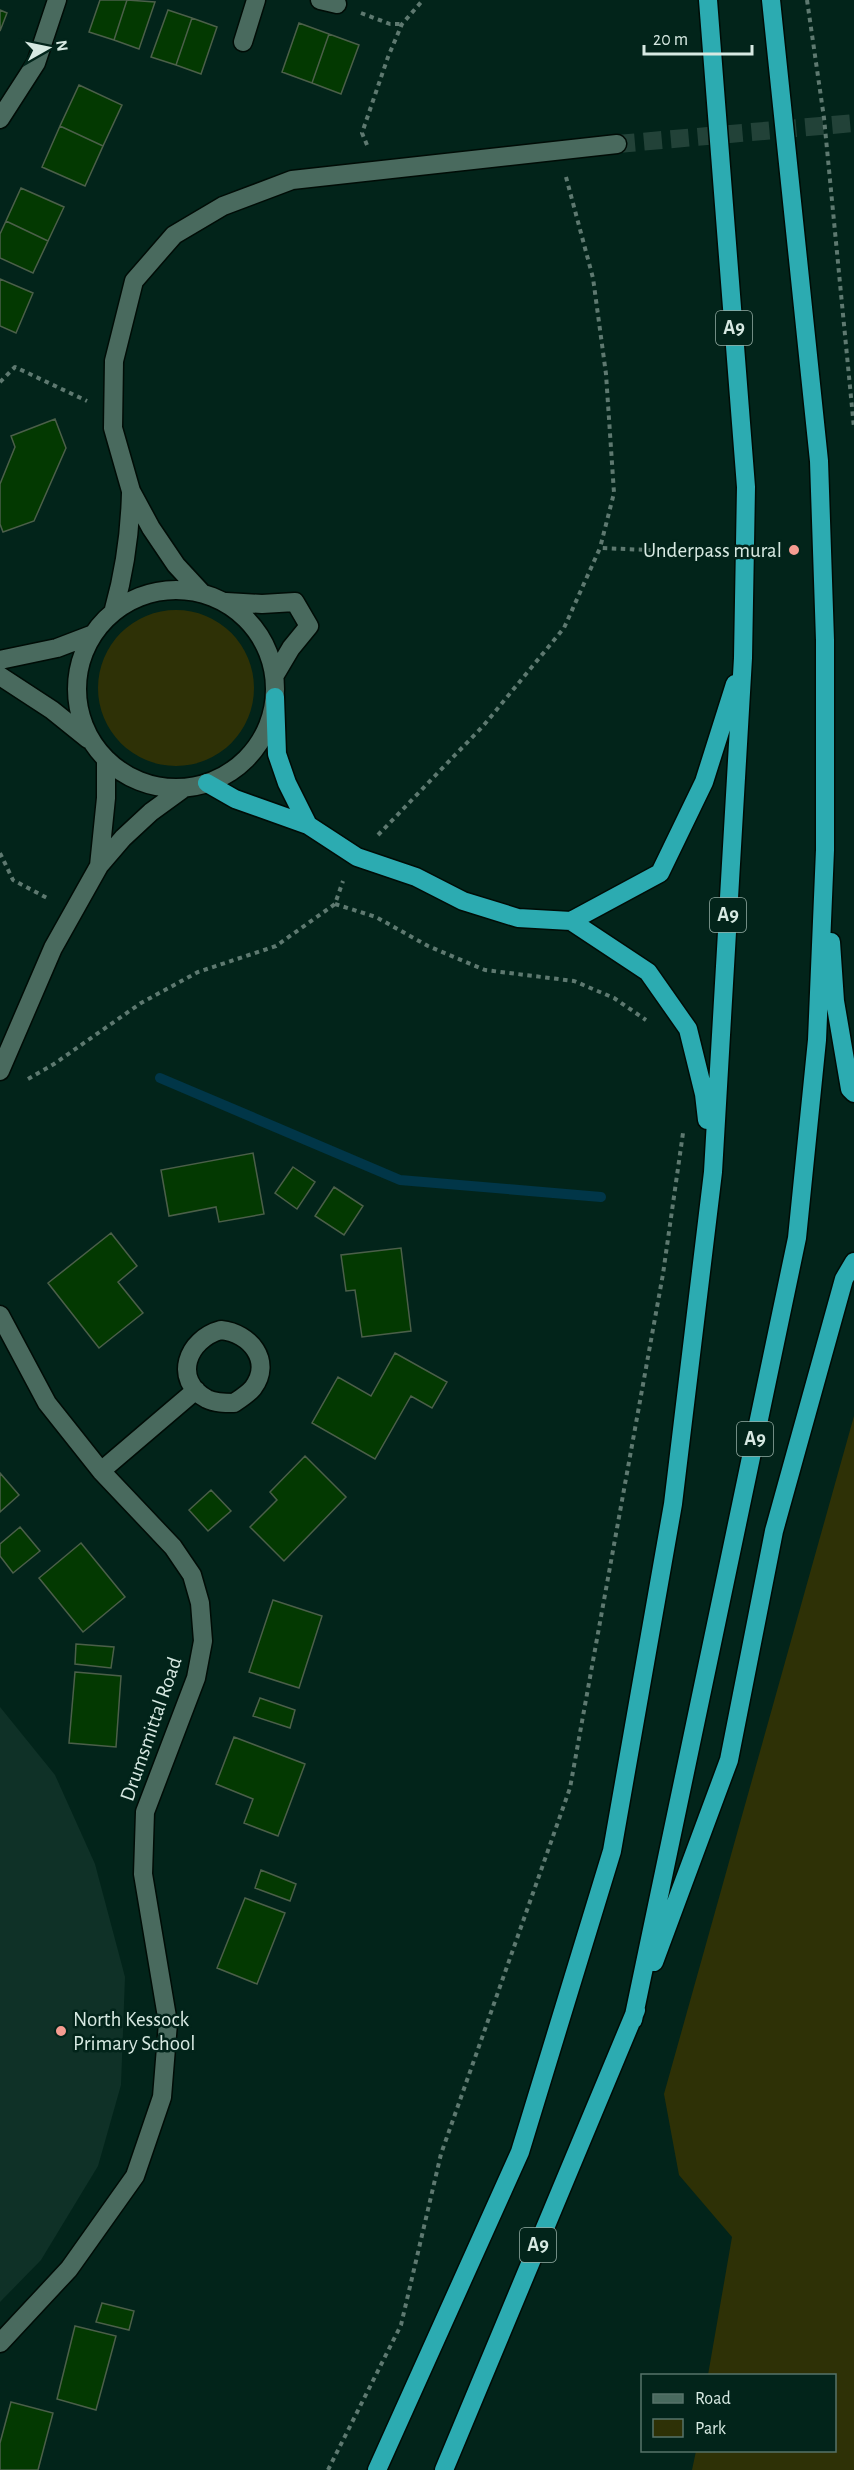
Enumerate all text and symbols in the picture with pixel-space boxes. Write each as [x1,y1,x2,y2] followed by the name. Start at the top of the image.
[18,18,78,78] north arrow
[644,18,752,56] scale bar
[653,31,688,49] text: 20 m
[53,39,71,53] text: N
[716,311,752,345] road number: A9
[643,540,782,561] place label: Underpass mural
[787,543,801,557] marker: Underpass mural
[710,898,746,932] road number: A9
[737,1422,773,1456] road number: A9
[117,1654,186,1804] street label: Drumsmittal Road
[73,2009,196,2054] place label: North Kessock Primary School
[54,2024,68,2038] marker: North Kessock Primary School
[520,2228,556,2262] road number: A9
[641,2374,836,2452] legend
[695,2390,731,2408] text: Road
[695,2420,727,2438] text: Park

